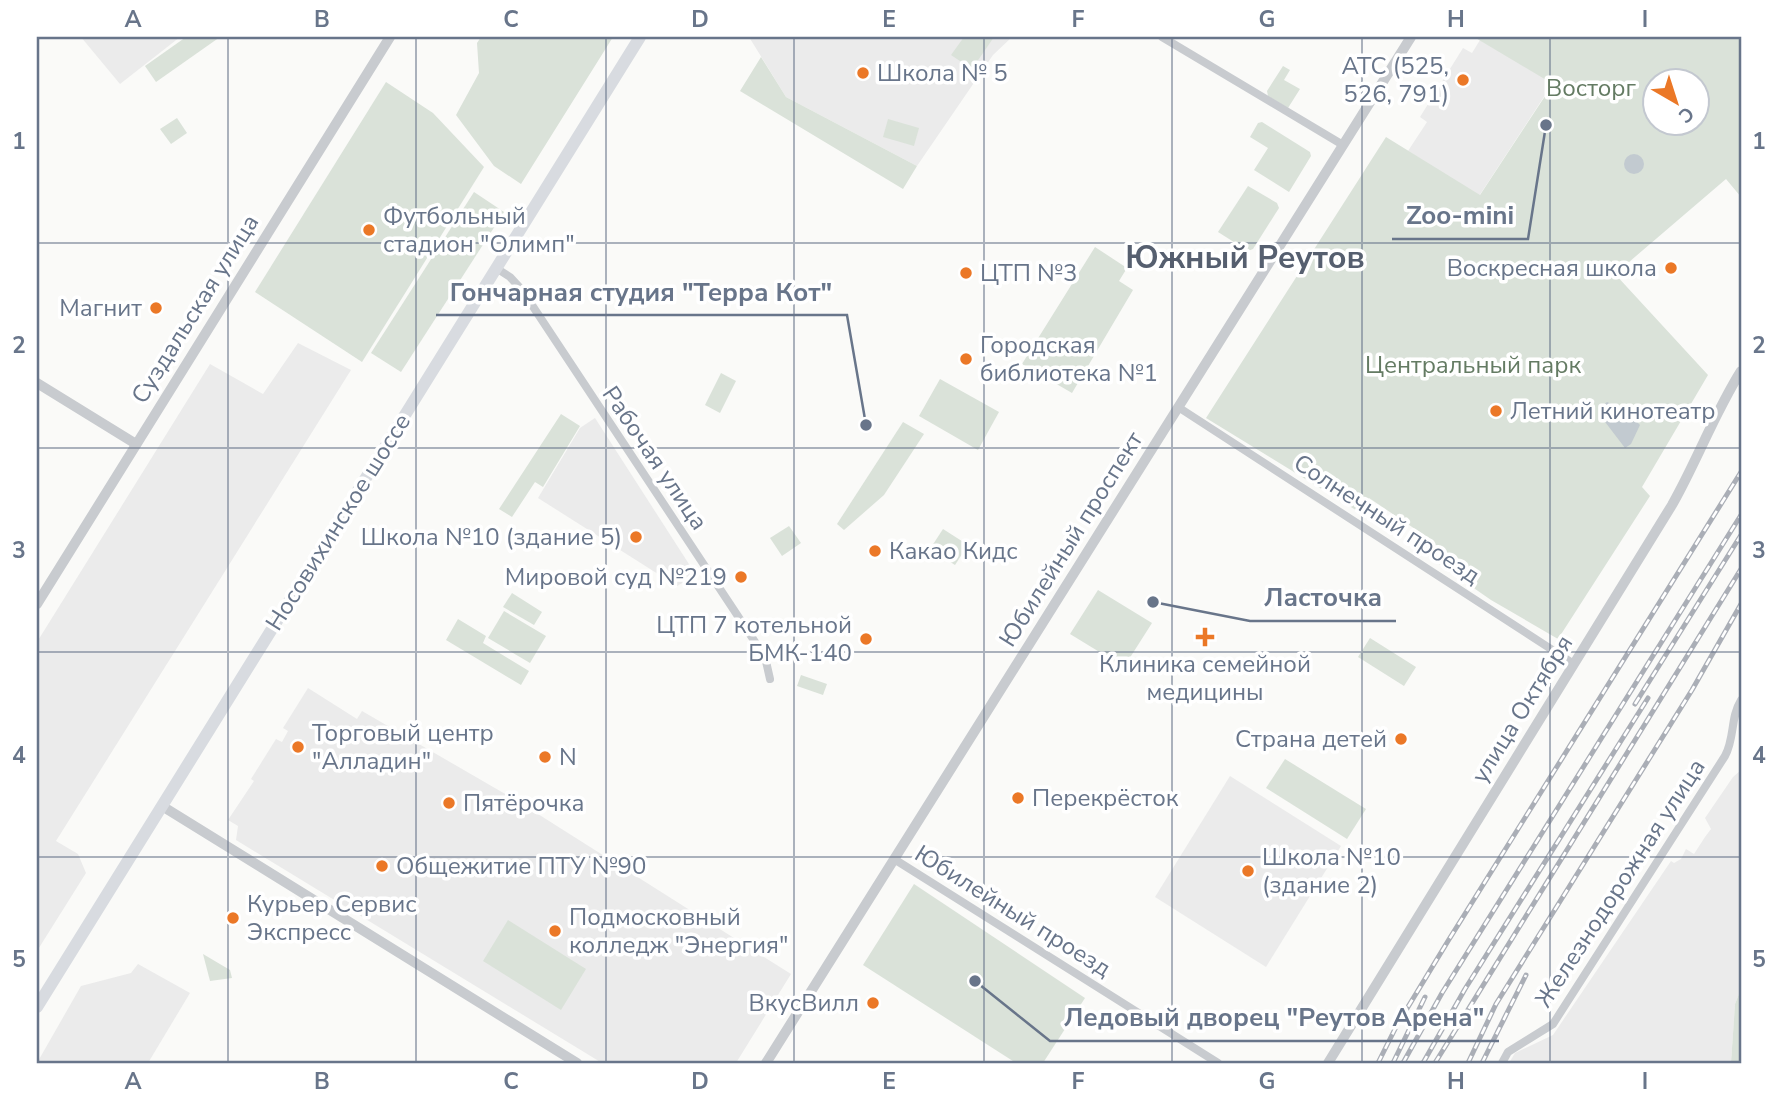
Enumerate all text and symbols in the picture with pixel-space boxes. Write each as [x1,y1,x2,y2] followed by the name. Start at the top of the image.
[124,4,142,35] text: A
[314,4,330,35] text: B
[503,4,519,35] text: C
[691,4,709,35] text: D
[882,4,896,35] text: E
[1072,4,1085,35] text: F
[1259,4,1275,35] text: G
[1447,4,1465,35] text: H
[1642,4,1648,35] text: I
[1341,50,1449,110] place label: АТС (525, 526, 791)
[877,57,1008,89] place label: Школа № 5
[855,65,871,81] marker: Школа № 5
[1642,66,1712,136] north arrow
[1455,72,1471,88] marker: АТС (525, 526, 791)
[1546,72,1637,104] park label: Восторг
[1673,100,1699,129] text: С
[12,126,26,157] text: 1
[1752,126,1766,157] text: 1
[1392,192,1528,239] callout: Zoo-mini
[1406,198,1514,233] text: Zoo-mini
[383,200,575,260] place label: Футбольный стадион "Олимп"
[124,208,266,410] street label: Суздальская улица
[361,222,377,238] marker: Футбольный стадион "Олимп"
[1125,236,1365,279] district label: Южный Реутов
[1447,252,1657,284] place label: Воскресная школа
[980,257,1077,289] place label: ЦТП №3
[1663,260,1679,276] marker: Воскресная школа
[958,265,974,281] marker: ЦТП №3
[436,268,847,315] callout: Гончарная студия "Терра Кот"
[450,275,832,310] text: Гончарная студия "Терра Кот"
[59,292,142,324] place label: Магнит
[148,300,164,316] marker: Магнит
[980,329,1158,389] place label: Городская библиотека №1
[12,330,26,361] text: 2
[1752,330,1766,361] text: 2
[1365,349,1581,381] park label: Центральный парк
[958,351,974,367] marker: Городская библиотека №1
[595,380,715,536] street label: Рабочая улица
[1510,395,1716,427] place label: Летний кинотеатр
[1488,403,1504,419] marker: Летний кинотеатр
[258,407,418,637] street label: Носовихинское шоссе
[992,425,1150,653] street label: Юбилейный проспект
[1288,447,1486,591] street label: Солнечный проезд
[361,521,622,553] place label: Школа №10 (здание 5)
[628,529,644,545] marker: Школа №10 (здание 5)
[12,535,26,566] text: 3
[889,535,1018,567] place label: Какао Кидс
[1752,535,1766,566] text: 3
[867,543,883,559] marker: Какао Кидс
[505,561,727,593] place label: Мировой суд №219
[733,569,749,585] marker: Мировой суд №219
[1250,574,1396,621] callout: Ласточка
[1264,580,1382,615] text: Ласточка
[656,609,852,669] place label: ЦТП 7 котельной БМК-140
[1195,627,1215,647] marker: Клиника семейной медицины
[1464,629,1580,789] street label: улица Октября
[858,631,874,647] marker: ЦТП 7 котельной БМК-140
[1099,648,1311,708] place label: Клиника семейной медицины
[312,717,494,777] place label: Торговый центр "Алладин"
[1235,723,1387,755] place label: Страна детей
[1393,731,1409,747] marker: Страна детей
[290,739,306,755] marker: Торговый центр "Алладин"
[12,740,26,771] text: 4
[1752,740,1766,771] text: 4
[559,741,577,773] place label: N
[537,749,553,765] marker: N
[1528,753,1712,1013] street label: Железнодорожная улица
[1032,782,1179,814] place label: Перекрёсток
[463,787,584,819] place label: Пятёрочка
[1010,790,1026,806] marker: Перекрёсток
[441,795,457,811] marker: Пятёрочка
[909,838,1117,984] street label: Юбилейный проезд
[1262,841,1401,901] place label: Школа №10 (здание 2)
[396,850,646,882] place label: Общежитие ПТУ №90
[374,858,390,874] marker: Общежитие ПТУ №90
[1240,863,1256,879] marker: Школа №10 (здание 2)
[247,888,417,948] place label: Курьер Сервис Экспресс
[569,901,788,961] place label: Подмосковный колледж "Энергия"
[225,910,241,926] marker: Курьер Сервис Экспресс
[547,923,563,939] marker: Подмосковный колледж "Энергия"
[12,944,26,975] text: 5
[1752,944,1766,975] text: 5
[749,987,859,1019] place label: ВкусВилл
[1050,994,1499,1041] callout: Ледовый дворец "Реутов Арена"
[865,995,881,1011] marker: ВкусВилл
[1064,1000,1484,1035] text: Ледовый дворец "Реутов Арена"
[124,1066,142,1097] text: A
[314,1066,330,1097] text: B
[503,1066,519,1097] text: C
[691,1066,709,1097] text: D
[882,1066,896,1097] text: E
[1072,1066,1085,1097] text: F
[1259,1066,1275,1097] text: G
[1447,1066,1465,1097] text: H
[1642,1066,1648,1097] text: I

